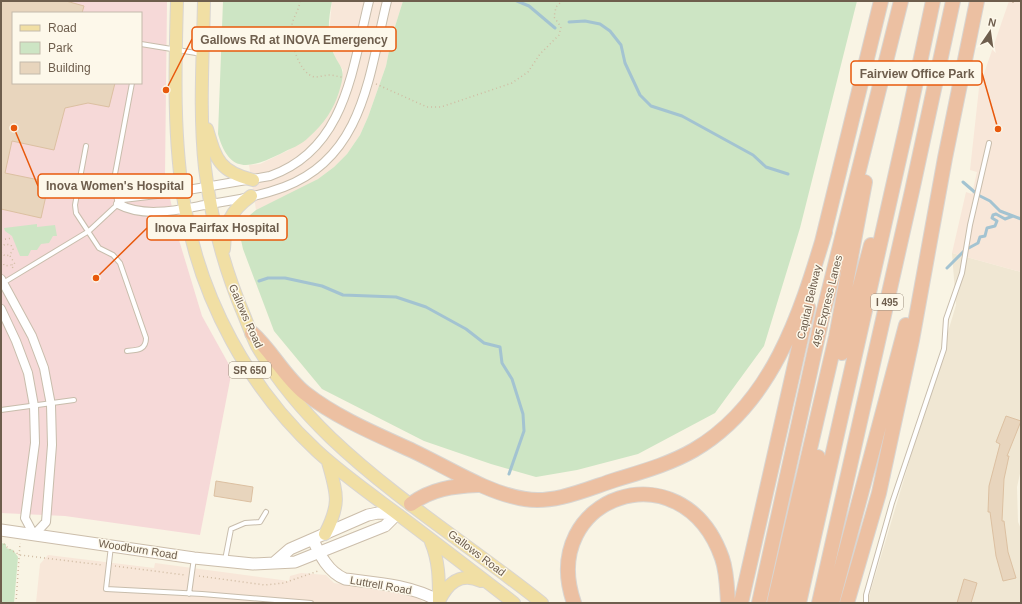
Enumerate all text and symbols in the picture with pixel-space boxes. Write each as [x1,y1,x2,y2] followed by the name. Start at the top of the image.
[12,12,142,84] legend
[970,12,1010,52] north arrow
[987,16,998,29] text: N
[48,21,77,35] text: Road
[192,27,396,51] callout: Gallows Rd at INOVA Emergency
[200,33,388,47] text: Gallows Rd at INOVA Emergency
[48,41,74,55] text: Park
[48,61,91,75] text: Building
[851,61,982,85] callout: Fairview Office Park
[860,67,975,81] text: Fairview Office Park
[38,174,192,198] callout: Inova Women's Hospital
[46,179,184,193] text: Inova Women's Hospital
[147,216,287,240] callout: Inova Fairfax Hospital
[155,221,279,235] text: Inova Fairfax Hospital
[810,253,844,348] street label: 495 Express Lanes
[795,263,823,340] street label: Capital Beltway
[227,282,265,350] street label: Gallows Road
[871,294,903,310] road number: I 495
[229,362,271,378] road number: SR 650
[446,528,508,578] street label: Gallows Road
[98,537,178,561] street label: Woodburn Road
[349,574,413,596] street label: Luttrell Road

